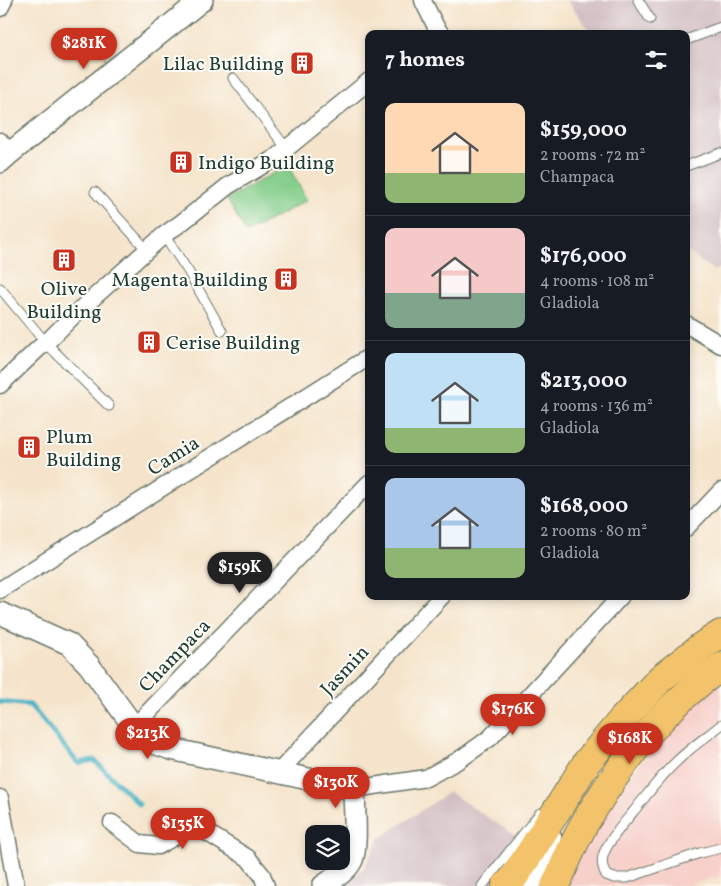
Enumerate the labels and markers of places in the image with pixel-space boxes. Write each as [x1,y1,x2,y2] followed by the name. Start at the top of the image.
[49,28,119,70] pin: $281K
[289,50,315,76] building icon: Lilac Building
[163,51,284,79] place label: Lilac Building
[168,149,194,175] building icon: Indigo Building
[198,150,334,178] place label: Indigo Building
[51,247,77,273] building icon: Olive Building
[273,266,299,292] building icon: Magenta Building
[112,267,268,295] place label: Magenta Building
[26,276,102,327] place label: Olive Building
[136,329,162,355] building icon: Cerise Building
[166,330,300,358] place label: Cerise Building
[46,424,121,475] place label: Plum Building
[16,434,42,460] building icon: Plum Building
[205,552,275,594] pin: $159K
[478,694,548,736] pin: $176K
[113,718,183,760] pin: $213K
[595,722,665,765] pin: $168K
[301,766,371,809] pin: $130K
[148,808,218,850] pin: $135K

